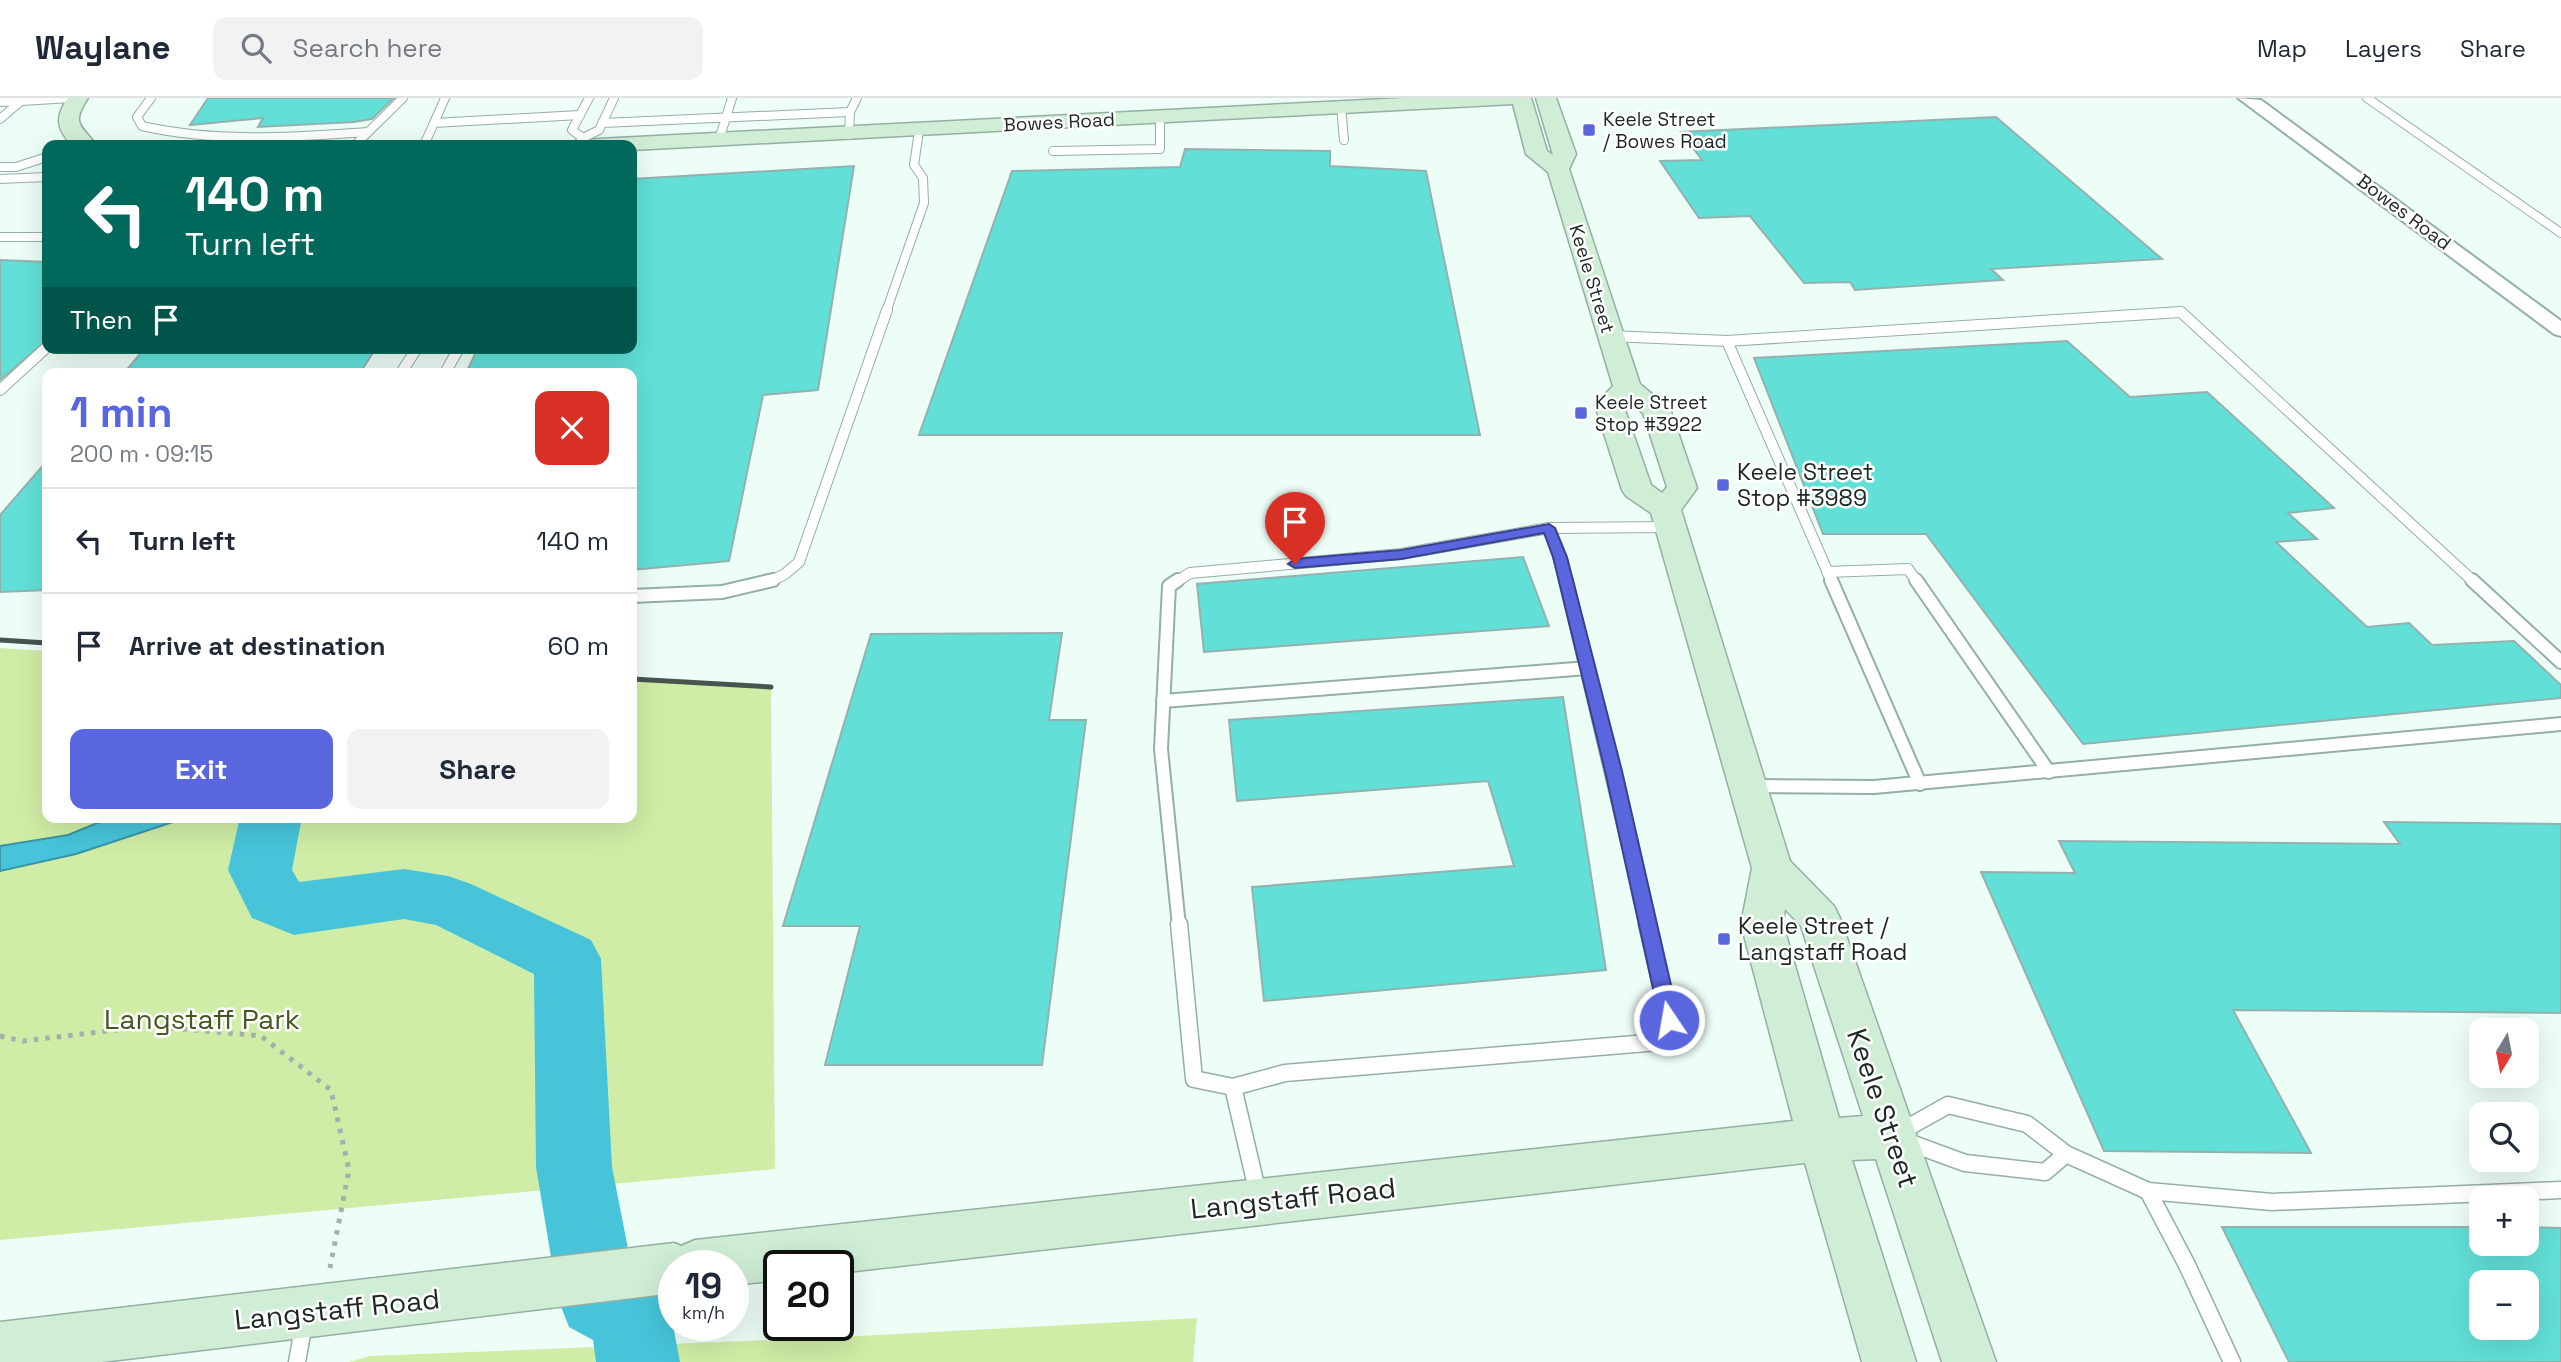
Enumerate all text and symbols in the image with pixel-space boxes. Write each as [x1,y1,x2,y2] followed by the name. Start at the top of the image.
[213,17,703,80] search box
[35,27,171,69] text: Waylane
[237,29,275,67] icon: search
[293,31,442,65] text: Search here
[2257,33,2307,64] text: Map
[2345,33,2422,64] text: Layers
[2460,33,2526,64] text: Share
[1002,107,1116,137] street label: Bowes Road
[1603,107,1727,154] place label: Keele Street / Bowes Road
[1581,122,1597,138] marker: Keele Street / Bowes Road
[185,163,324,225] text: 140 m
[70,168,161,259] icon: left
[2352,168,2456,256] street label: Bowes Road
[1564,222,1620,336] street label: Keele Street
[185,224,315,264] text: Turn left
[147,301,185,339] icon: arrive
[70,303,133,337] text: Then
[70,386,173,439] text: 1 min
[1595,390,1708,437] place label: Keele Street Stop #3922
[535,391,609,465] button: close
[1573,405,1589,421] marker: Keele Street Stop #3922
[70,439,213,469] text: 200 m · 09:15
[1737,457,1873,513] place label: Keele Street Stop #3989
[1715,477,1731,493] marker: Keele Street Stop #3989
[1265,492,1325,564] pin
[1276,503,1314,541] icon: arrive
[70,522,108,560] icon: left
[129,524,236,558] text: Turn left
[536,524,609,558] text: 140 m
[70,627,108,665] icon: arrive
[129,629,386,663] text: Arrive at destination
[547,629,609,663] text: 60 m
[70,729,333,809] button: Exit
[347,729,609,809] button: Share
[1738,911,1907,967] place label: Keele Street / Langstaff Road
[1716,931,1732,947] marker: Keele Street / Langstaff Road
[1632,983,1706,1057] position arrow
[104,1001,300,1037] park label: Langstaff Park
[2469,1018,2539,1088] north arrow
[2469,1018,2539,1340] map controls
[1839,1024,1927,1192] street label: Keele Street
[2469,1102,2539,1172] button: search
[1189,1169,1397,1227] street label: Langstaff Road
[2469,1186,2539,1256] button: +
[763,1250,854,1341] speed limit sign: 20
[685,1264,722,1308] text: 19
[2469,1270,2539,1340] button: −
[233,1280,441,1338] street label: Langstaff Road
[682,1301,725,1324] text: km/h

